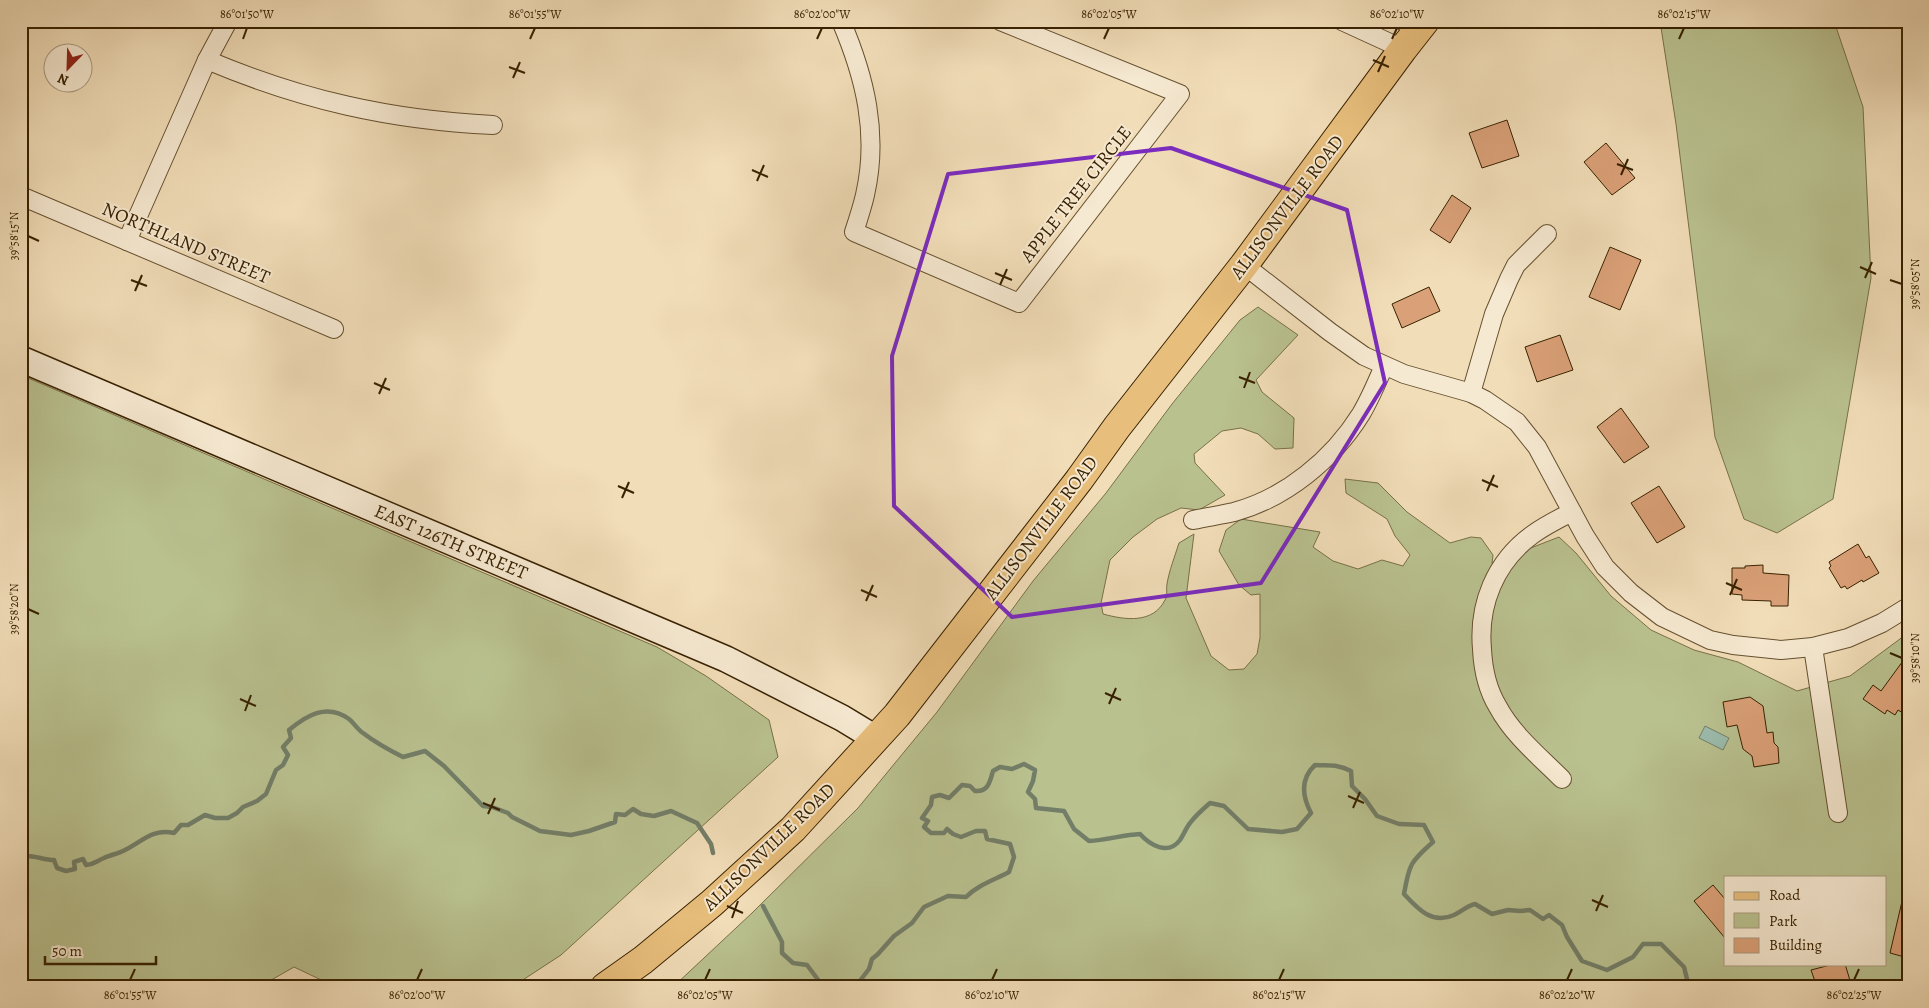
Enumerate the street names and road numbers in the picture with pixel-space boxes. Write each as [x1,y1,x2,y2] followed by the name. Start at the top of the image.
[1014,120,1138,269] street label: APPLE TREE CIRCLE
[1224,130,1350,285] street label: ALLISONVILLE ROAD
[98,196,274,290] street label: NORTHLAND STREET
[978,451,1104,606] street label: ALLISONVILLE ROAD
[370,498,532,586] street label: EAST 126TH STREET
[697,777,841,918] street label: ALLISONVILLE ROAD

